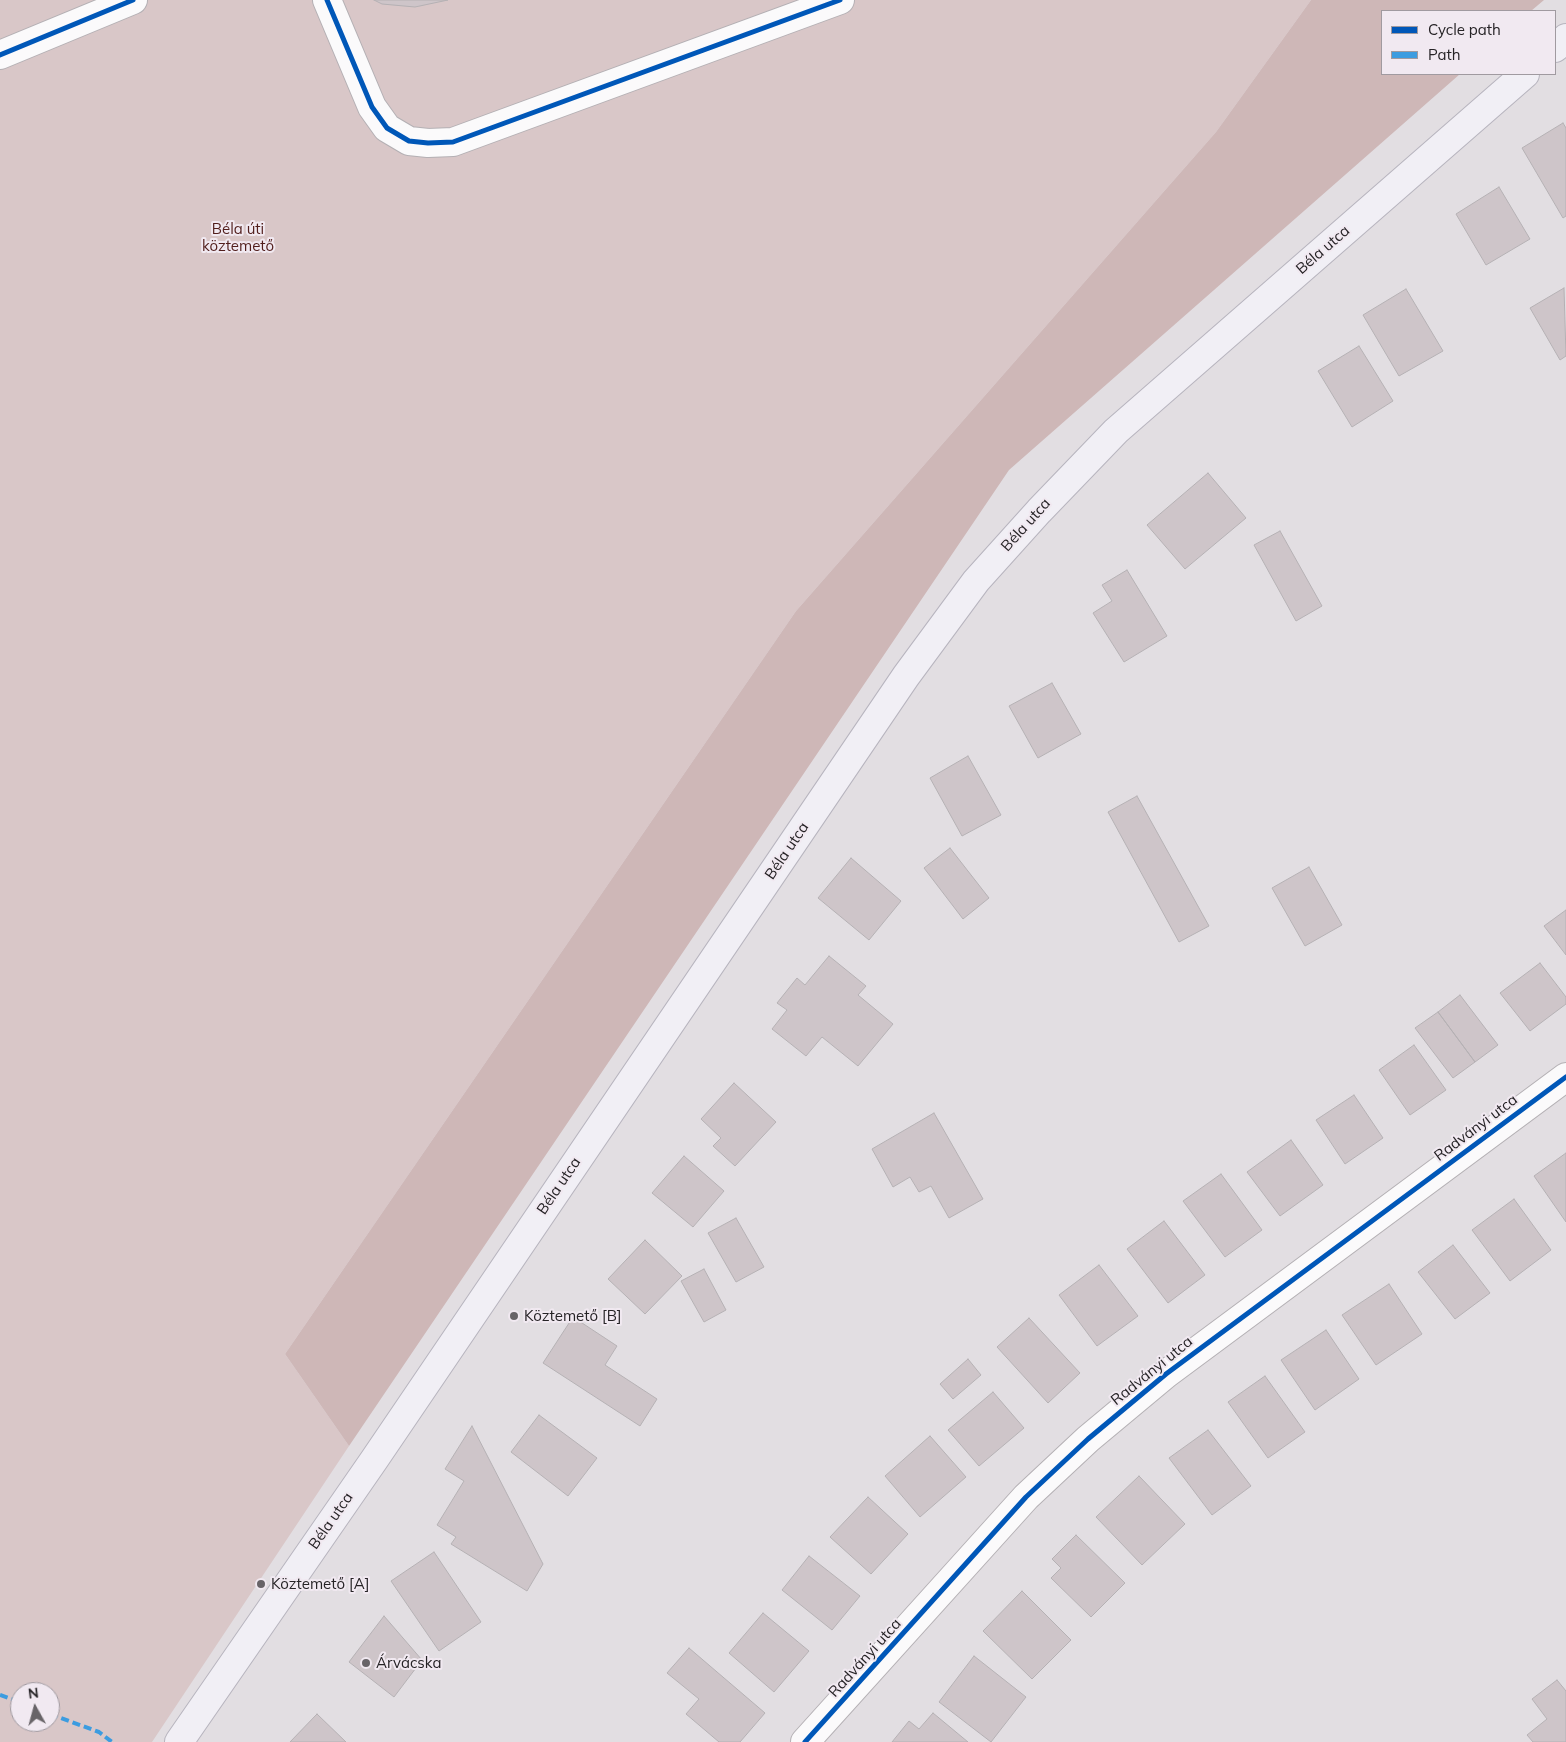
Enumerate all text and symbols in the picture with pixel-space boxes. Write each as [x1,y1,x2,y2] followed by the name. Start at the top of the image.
[1381,10,1556,75] legend
[1428,20,1501,39] text: Cycle path
[1428,45,1460,64] text: Path
[202,220,274,255] park label: Béla úti köztemető
[1293,222,1353,278] street label: Béla utca
[998,495,1054,555] street label: Béla utca
[761,819,813,883] street label: Béla utca
[1431,1091,1521,1165] street label: Radványi utca
[533,1154,585,1218] street label: Béla utca
[524,1307,622,1325] place label: Köztemető [B]
[508,1310,520,1322] marker: Köztemető [B]
[1108,1333,1196,1409] street label: Radványi utca
[305,1489,357,1553] street label: Béla utca
[271,1575,369,1593] place label: Köztemető [A]
[255,1578,267,1590] marker: Köztemető [A]
[825,1615,905,1701] street label: Radványi utca
[376,1654,441,1672] place label: Árvácska
[360,1657,372,1669] marker: Árvácska
[10,1682,60,1732] north arrow
[27,1684,40,1703] text: N

